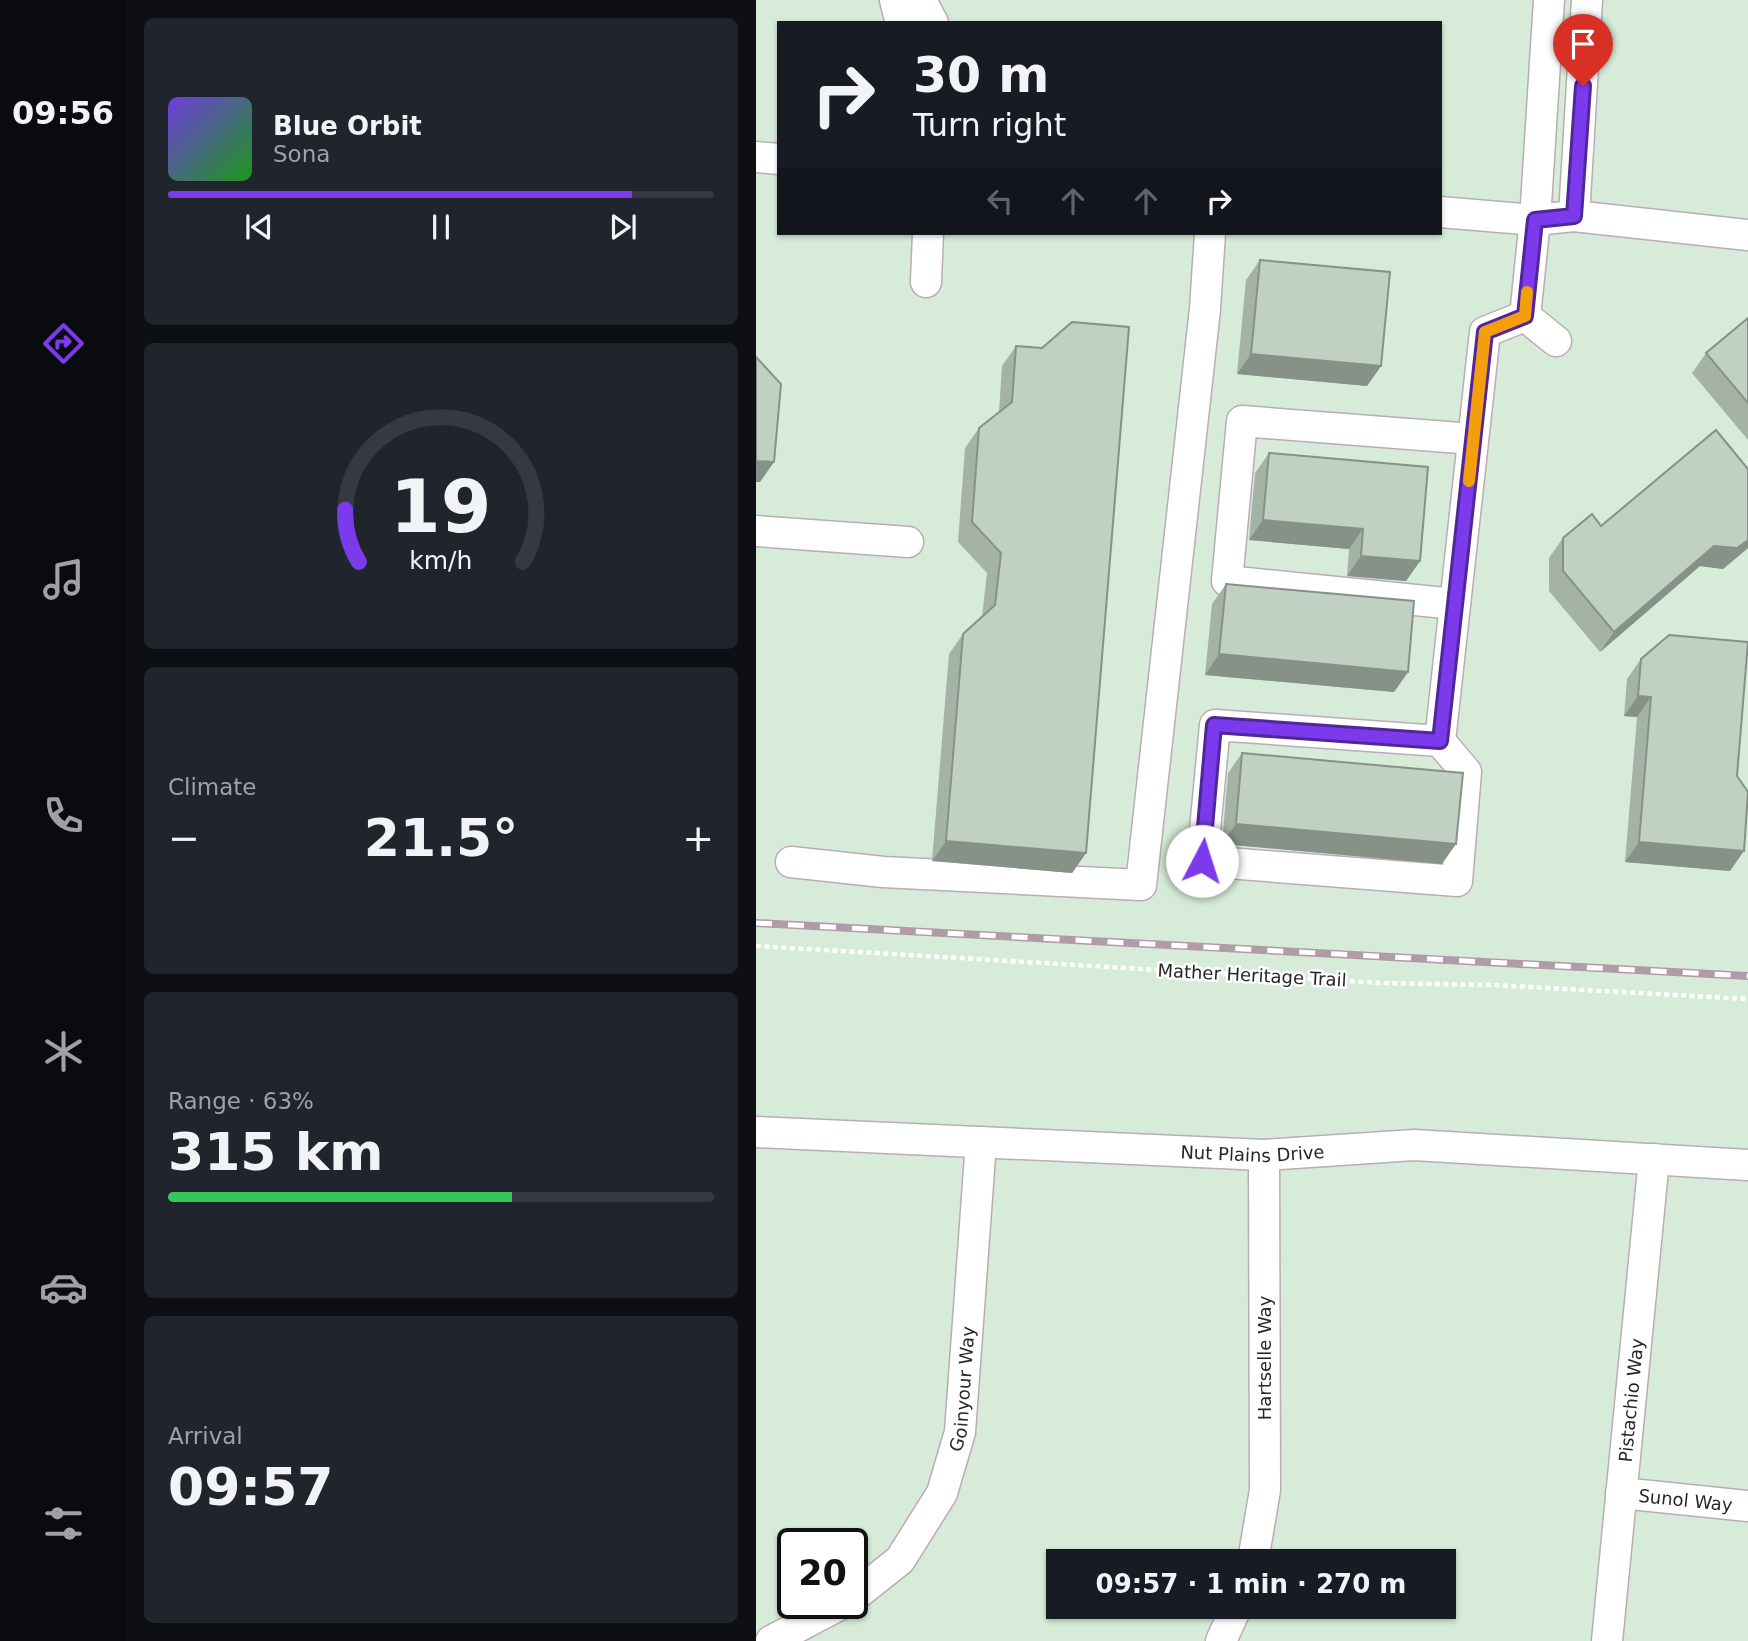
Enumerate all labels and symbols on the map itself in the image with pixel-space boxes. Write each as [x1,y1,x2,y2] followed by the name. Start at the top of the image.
[1553,14,1613,86] pin
[1165,824,1239,898] position arrow
[1157,960,1347,990] street label: Mather Heritage Trail
[1180,1140,1325,1166] street label: Nut Plains Drive
[1254,1295,1275,1420] street label: Hartselle Way
[944,1325,978,1454] street label: Goinyour Way
[1614,1337,1647,1463] street label: Pistachio Way
[1638,1484,1734,1515] street label: Sunol Way
[777,1528,868,1619] speed limit sign: 20

